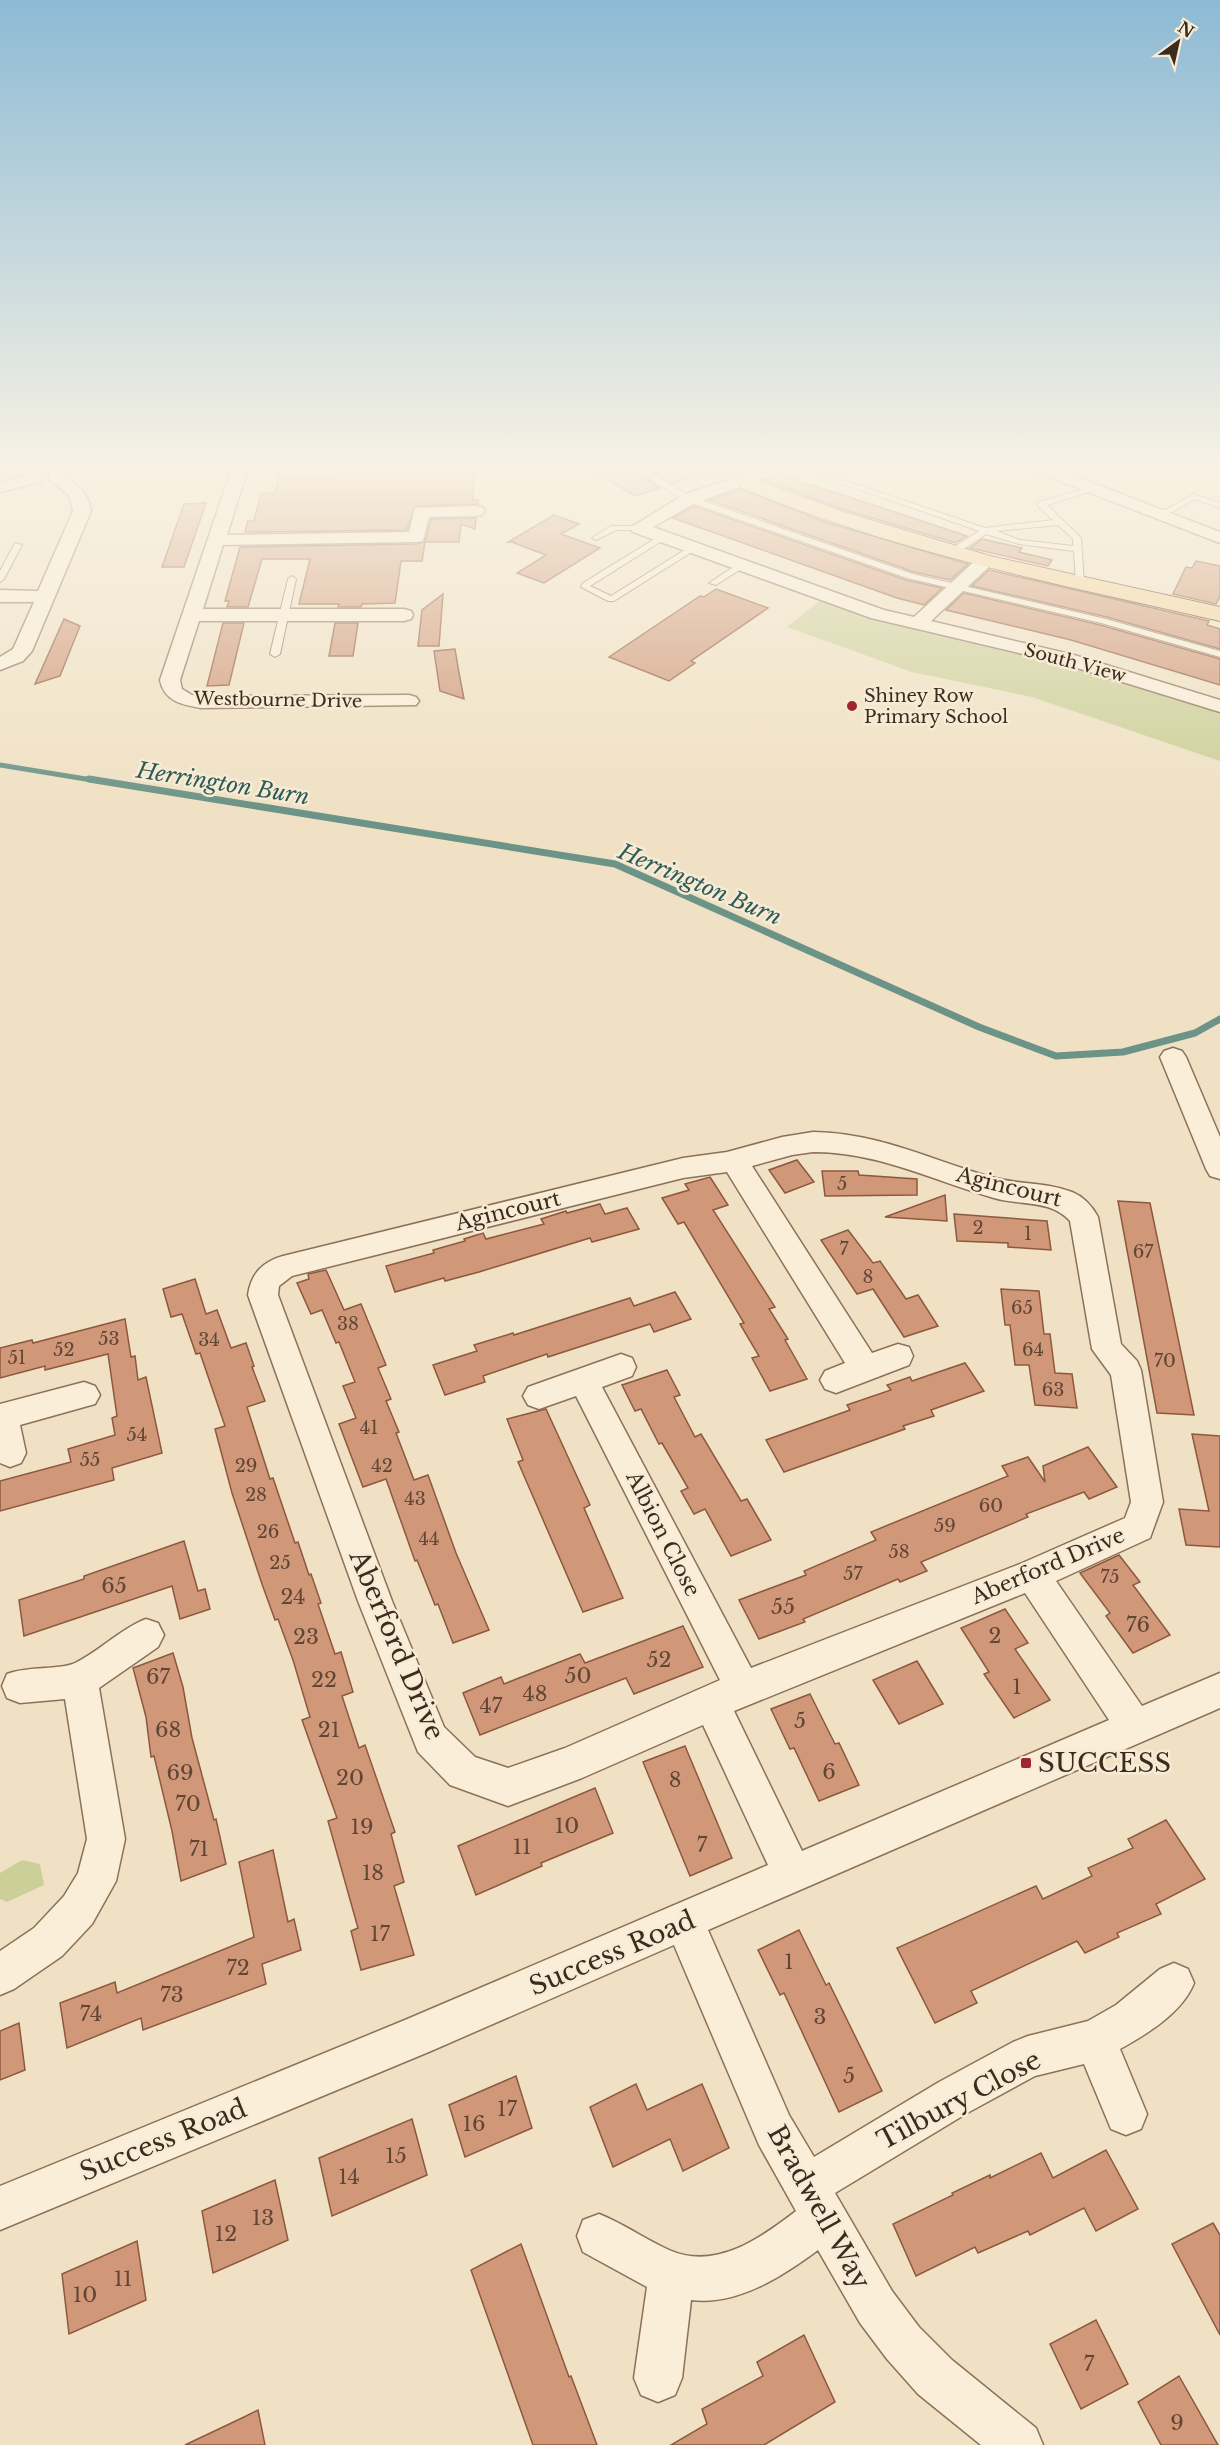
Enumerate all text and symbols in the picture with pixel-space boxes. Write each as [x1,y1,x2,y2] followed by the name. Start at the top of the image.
[1148,12,1208,72] north arrow
[1174,17,1198,42] text: N
[1022,639,1129,687] street label: South View
[864,685,1008,728] place label: Shiney Row Primary School
[193,688,362,712] street label: Westbourne Drive
[845,699,859,713] marker: Shiney Row Primary School
[134,756,311,811] water label: Herrington Burn
[613,838,786,931] water label: Herrington Burn
[953,1161,1064,1213] street label: Agincourt
[837,1173,847,1195] house number: 5
[452,1185,563,1237] street label: Agincourt
[972,1217,984,1239] house number: 2
[1024,1223,1032,1245] house number: 1
[839,1238,849,1260] house number: 7
[1133,1241,1154,1263] house number: 67
[863,1266,873,1288] house number: 8
[1011,1297,1033,1319] house number: 65
[337,1313,359,1335] house number: 38
[98,1328,120,1350] house number: 53
[198,1329,220,1351] house number: 34
[53,1339,75,1361] house number: 52
[1022,1339,1044,1361] house number: 64
[8,1347,26,1369] house number: 51
[1154,1350,1176,1372] house number: 70
[1042,1379,1064,1401] house number: 63
[360,1417,378,1439] house number: 41
[127,1424,147,1446] house number: 54
[80,1449,100,1471] house number: 55
[235,1455,257,1477] house number: 29
[371,1455,393,1477] house number: 42
[620,1466,706,1601] street label: Albion Close
[245,1484,267,1506] house number: 28
[404,1488,426,1510] house number: 43
[979,1495,1003,1517] house number: 60
[934,1515,956,1537] house number: 59
[257,1521,279,1543] house number: 26
[966,1522,1129,1610] street label: Aberford Drive
[418,1528,440,1550] house number: 44
[888,1541,910,1563] house number: 58
[342,1544,451,1745] street label: Aberford Drive
[269,1552,291,1574] house number: 25
[843,1563,864,1585] house number: 57
[1100,1566,1120,1588] house number: 75
[101,1573,127,1599] house number: 65
[280,1584,306,1610] house number: 24
[771,1594,795,1620] house number: 55
[1126,1612,1150,1638] house number: 76
[989,1623,1001,1649] house number: 2
[293,1624,319,1650] house number: 23
[647,1647,671,1673] house number: 52
[565,1663,591,1689] house number: 50
[146,1664,170,1690] house number: 67
[311,1667,337,1693] house number: 22
[1012,1674,1022,1700] house number: 1
[522,1681,548,1707] house number: 48
[480,1693,503,1719] house number: 47
[794,1708,806,1734] house number: 5
[155,1717,181,1743] house number: 68
[318,1717,340,1743] house number: 21
[1038,1747,1171,1779] place label: SUCCESS
[1019,1756,1033,1770] marker: SUCCESS
[822,1759,836,1785] house number: 6
[166,1760,194,1786] house number: 69
[336,1765,364,1791] house number: 20
[669,1767,681,1793] house number: 8
[175,1791,201,1817] house number: 70
[555,1813,579,1839] house number: 10
[351,1814,373,1840] house number: 19
[697,1832,708,1858] house number: 7
[513,1834,531,1860] house number: 11
[189,1836,209,1862] house number: 71
[362,1860,384,1886] house number: 18
[524,1904,700,2002] street label: Success Road
[370,1921,390,1947] house number: 17
[784,1949,794,1975] house number: 1
[226,1955,250,1981] house number: 72
[160,1982,184,2008] house number: 73
[80,2001,102,2027] house number: 74
[814,2004,826,2030] house number: 3
[872,2043,1046,2157] street label: Tilbury Close
[843,2063,855,2089] house number: 5
[75,2092,251,2188] street label: Success Road
[497,2096,517,2122] house number: 17
[463,2111,485,2137] house number: 16
[761,2119,877,2295] street label: Bradwell Way
[385,2143,407,2169] house number: 15
[338,2164,360,2190] house number: 14
[252,2205,274,2231] house number: 13
[215,2221,237,2247] house number: 12
[114,2266,132,2292] house number: 11
[73,2282,97,2308] house number: 10
[1084,2351,1095,2377] house number: 7
[1170,2410,1184,2436] house number: 9

